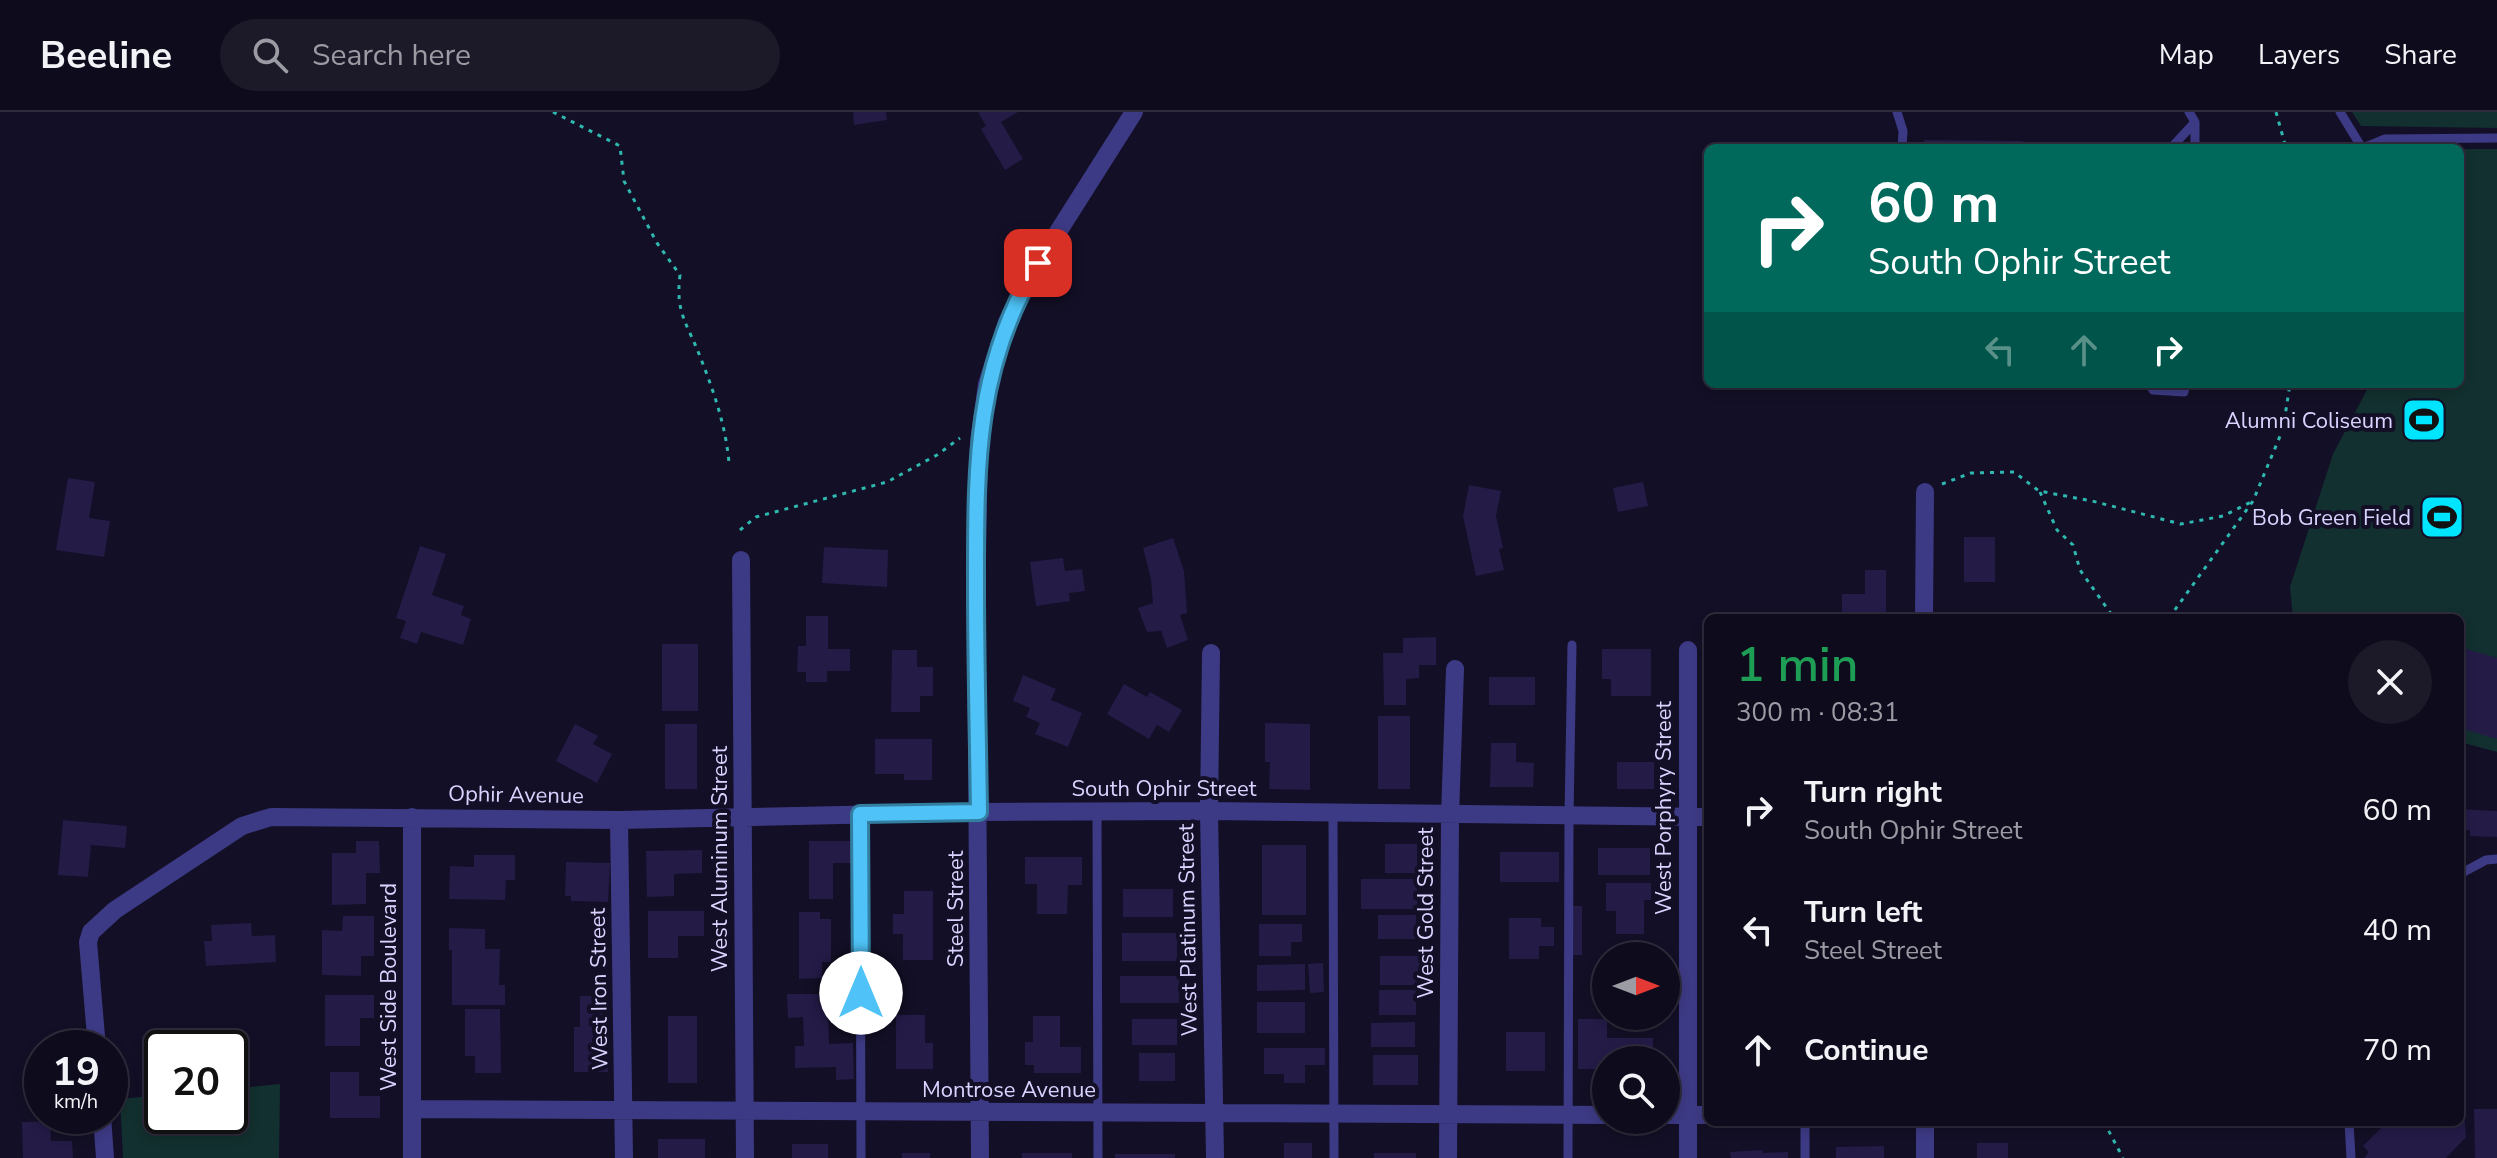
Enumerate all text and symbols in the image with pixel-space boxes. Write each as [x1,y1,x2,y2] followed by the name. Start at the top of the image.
[220,19,780,91] search box
[40,30,172,81] text: Beeline
[248,33,292,77] icon: search
[312,35,471,76] text: Search here
[2159,36,2214,74] text: Map
[2258,36,2340,74] text: Layers
[2384,36,2457,74] text: Share
[1868,165,1999,242] text: 60 m
[1736,176,1840,280] icon: right
[1004,229,1072,297] pin
[1868,238,2170,287] text: South Ophir Street
[1016,241,1060,285] icon: arrive
[1978,328,2022,372] icon: left
[2062,328,2106,372] icon: ahead
[2146,328,2190,372] icon: right
[2400,396,2448,444] sports icon: Alumni Coliseum
[2225,406,2393,436] place label: Alumni Coliseum
[2418,493,2466,541] sports icon: Bob Green Field
[2252,503,2411,533] place label: Bob Green Field
[1736,632,1858,698] text: 1 min
[2348,640,2432,724] button: close
[1736,695,1899,730] text: 300 m · 08:31
[1649,701,1679,915] street label: West Porphyry Street
[705,745,735,972] street label: West Aluminum Street
[1804,772,1942,813] text: Turn right
[1072,774,1257,804] street label: South Ophir Street
[448,779,584,811] street label: Ophir Avenue
[1736,788,1780,832] icon: right
[2363,790,2432,831] text: 60 m
[1804,813,2022,848] text: South Ophir Street
[1171,823,1205,1037] street label: West Platinum Street
[1411,827,1441,999] street label: West Gold Street
[941,850,971,967] street label: Steel Street
[374,883,404,1091] street label: West Side Boulevard
[1804,892,1922,933] text: Turn left
[583,907,615,1070] street label: West Iron Street
[1736,908,1780,952] icon: left
[2363,910,2432,951] text: 40 m
[1804,933,1942,968] text: Steel Street
[1592,942,1680,1030] north arrow
[1592,942,1680,1134] map controls
[819,951,903,1035] position arrow
[1736,1028,1780,1072] icon: ahead
[144,1030,248,1134] speed limit sign: 20
[1804,1030,1929,1071] text: Continue
[2363,1030,2432,1071] text: 70 m
[52,1045,100,1099] text: 19
[1592,1046,1680,1134] button: search
[922,1075,1096,1105] street label: Montrose Avenue
[54,1088,98,1115] text: km/h

